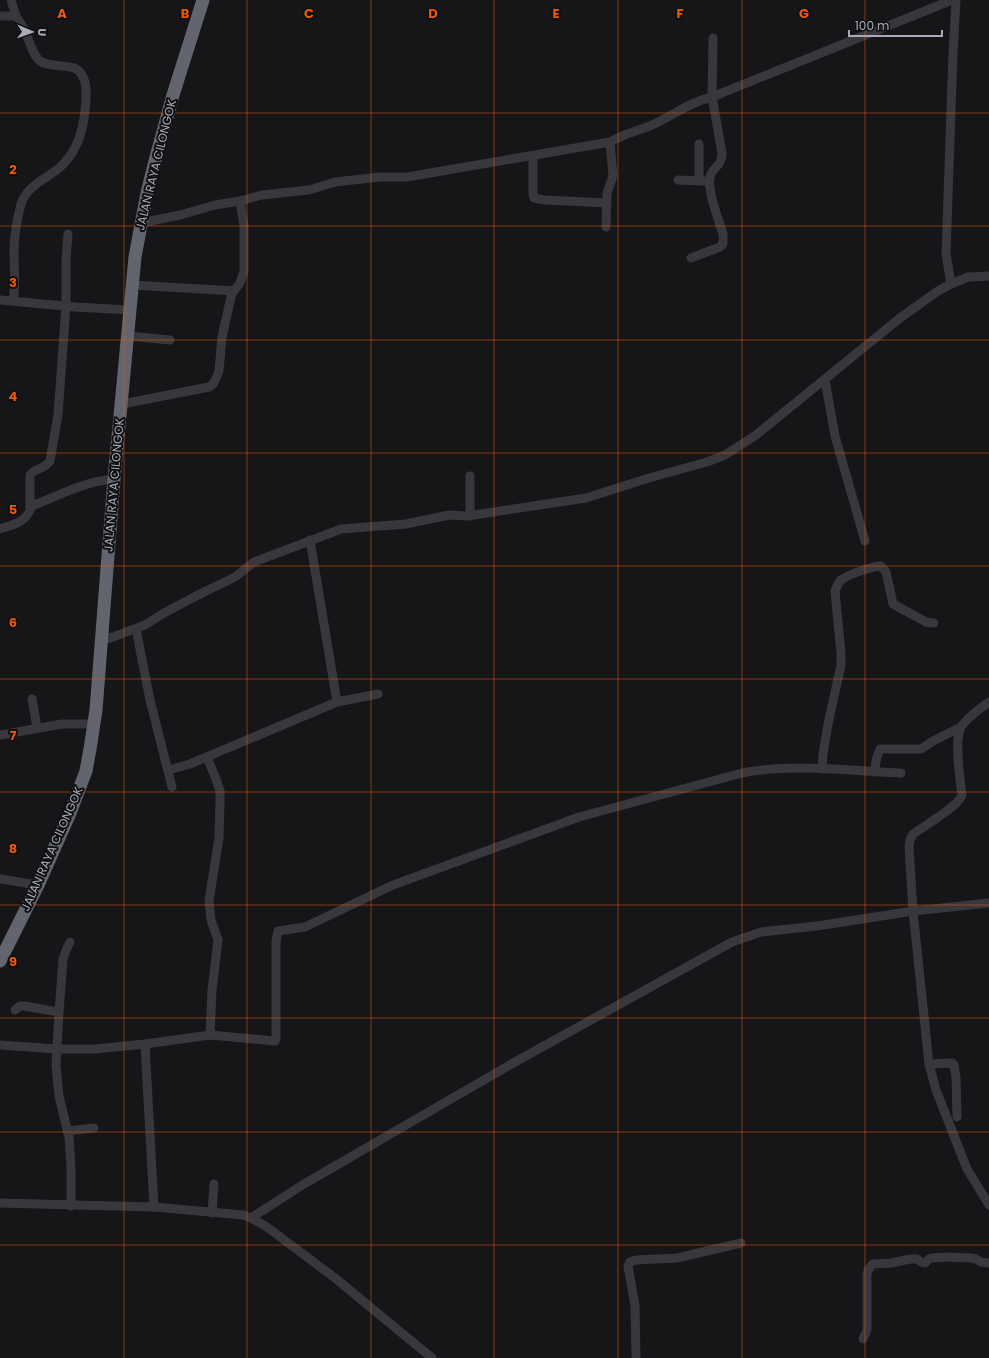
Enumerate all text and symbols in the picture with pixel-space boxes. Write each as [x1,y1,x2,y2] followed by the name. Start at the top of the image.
[57,4,67,23] text: A
[181,4,190,23] text: B
[304,4,314,23] text: C
[428,4,438,23] text: D
[552,4,560,23] text: E
[676,4,684,23] text: F
[799,4,809,23] text: G
[12,12,52,52] north arrow
[849,12,942,38] scale bar
[855,17,889,34] text: 100 m
[34,28,50,37] text: U
[131,98,180,232] street label: JALAN RAYA CILONGOK
[9,160,17,179] text: 2
[9,273,17,292] text: 3
[9,387,18,406] text: 4
[99,417,128,553] street label: JALAN RAYA CILONGOK
[9,500,17,519] text: 5
[9,613,17,632] text: 6
[10,726,17,745] text: 7
[16,784,87,914] street label: JALAN RAYA CILONGOK
[9,839,17,858] text: 8
[9,952,17,971] text: 9

